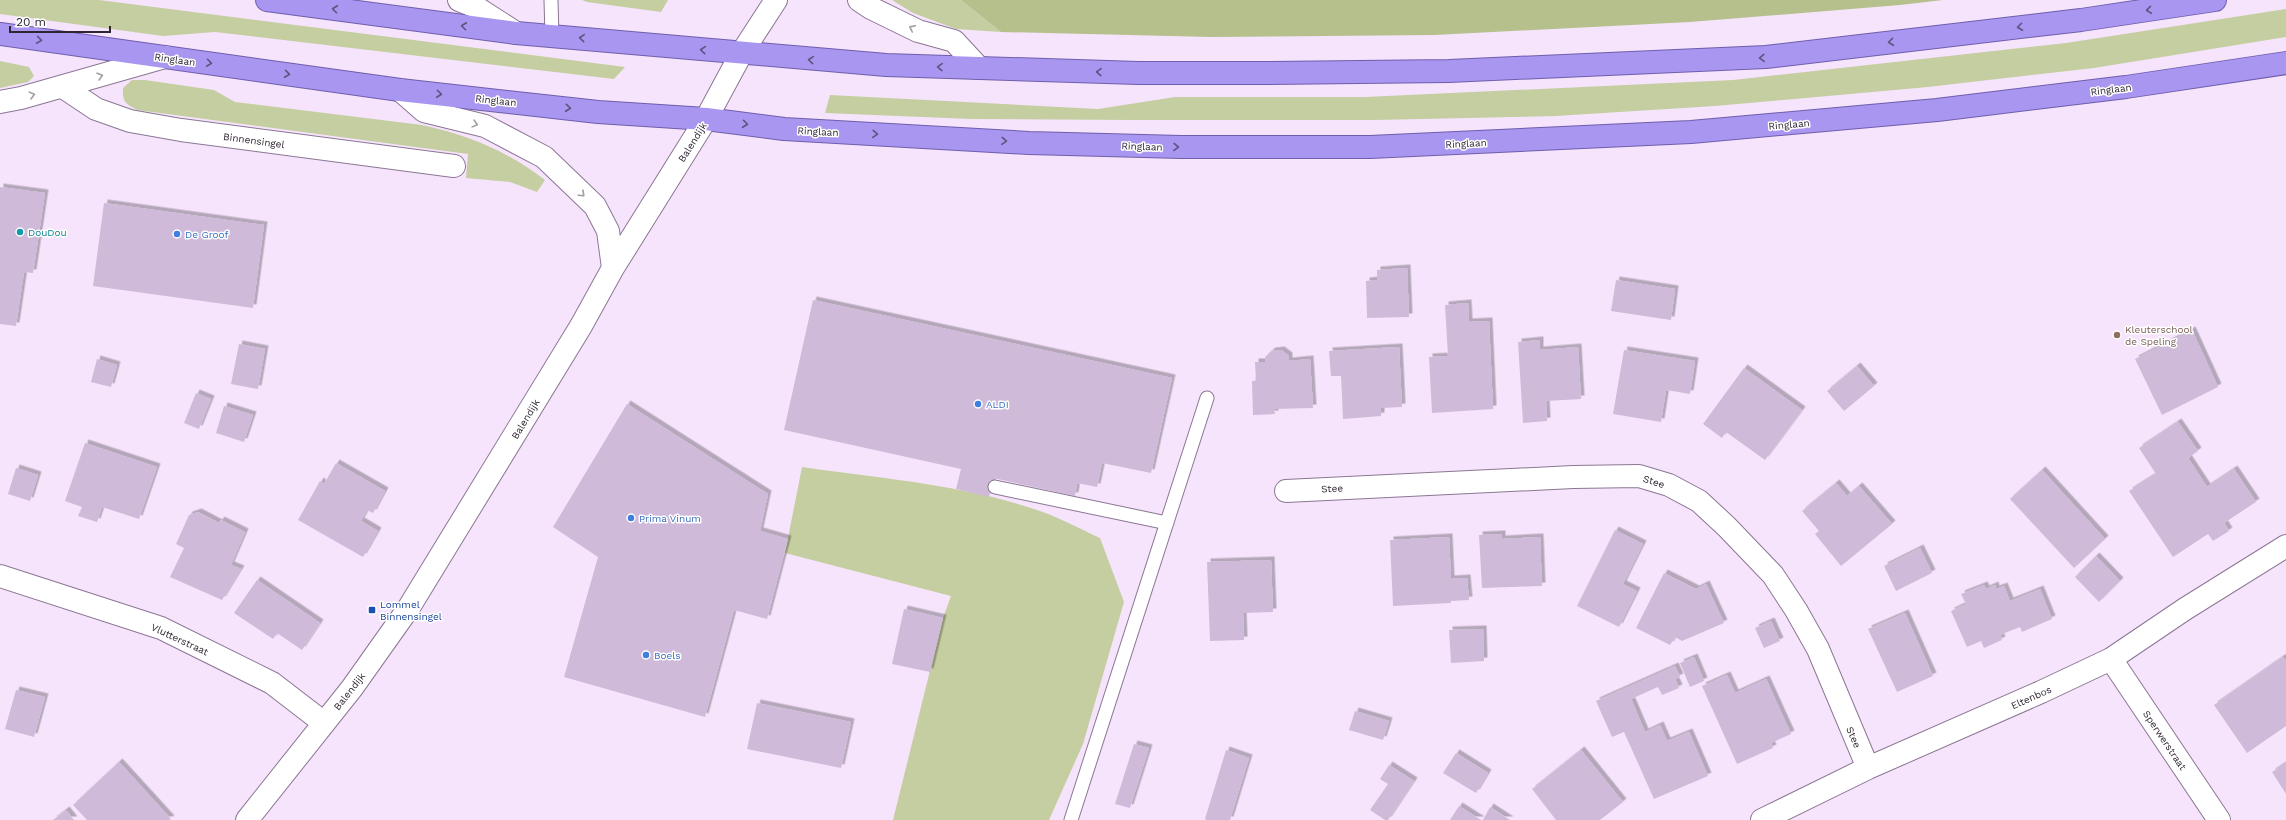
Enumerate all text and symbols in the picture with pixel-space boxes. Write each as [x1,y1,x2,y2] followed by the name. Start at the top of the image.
[332,5,338,14] one-way arrow
[2146,5,2152,14] one-way arrow
[10,8,110,34] scale bar
[16,15,46,29] text: 20 m
[461,22,467,31] one-way arrow
[2017,22,2023,31] one-way arrow
[909,25,916,33] one-way arrow
[579,34,585,43] one-way arrow
[36,35,42,44] one-way arrow
[1888,38,1894,47] one-way arrow
[700,46,706,55] one-way arrow
[154,51,196,68] street label: Ringlaan
[1759,53,1765,62] one-way arrow
[808,55,814,64] one-way arrow
[206,59,212,68] one-way arrow
[937,63,943,71] one-way arrow
[1096,68,1102,76] one-way arrow
[284,69,290,78] one-way arrow
[97,72,104,81] one-way arrow
[2090,82,2132,97] street label: Ringlaan
[436,89,442,98] one-way arrow
[29,92,35,100] one-way arrow
[475,93,517,108] street label: Ringlaan
[565,104,571,113] one-way arrow
[1768,117,1810,132] street label: Ringlaan
[471,119,478,128] one-way arrow
[742,119,748,128] one-way arrow
[676,120,709,164] street label: Balendijk
[797,125,839,138] street label: Ringlaan
[872,129,878,138] one-way arrow
[223,131,285,150] street label: Binnensingel
[1001,137,1007,146] one-way arrow
[1445,137,1487,150] street label: Ringlaan
[1121,140,1163,153] street label: Ringlaan
[1173,143,1179,151] one-way arrow
[577,189,585,197] one-way arrow
[15,227,25,237] marker: DouDou
[28,227,67,238] place label: DouDou
[172,229,182,239] marker: De Groof
[185,229,228,240] place label: De Groof
[2125,324,2193,347] place label: Kleuterschool de Speling
[2112,330,2122,340] marker: Kleuterschool de Speling
[509,397,542,441] street label: Balendijk
[973,399,983,409] marker: ALDI
[986,399,1009,410] place label: ALDI
[1642,473,1666,490] street label: Stee
[1321,482,1344,495] street label: Stee
[626,513,636,523] marker: Prima Vinum
[639,513,701,524] place label: Prima Vinum
[380,599,442,622] place label: Lommel Binnensingel
[367,605,377,615] marker: Lommel Binnensingel
[149,621,211,658] street label: Vlutterstraat
[641,650,651,660] marker: Boels
[654,650,681,661] place label: Boels
[331,670,368,712] street label: Balendijk
[2009,684,2053,711] street label: Eltenbos
[2141,709,2189,773] street label: Sperwerstraat
[1844,725,1863,750] street label: Stee

